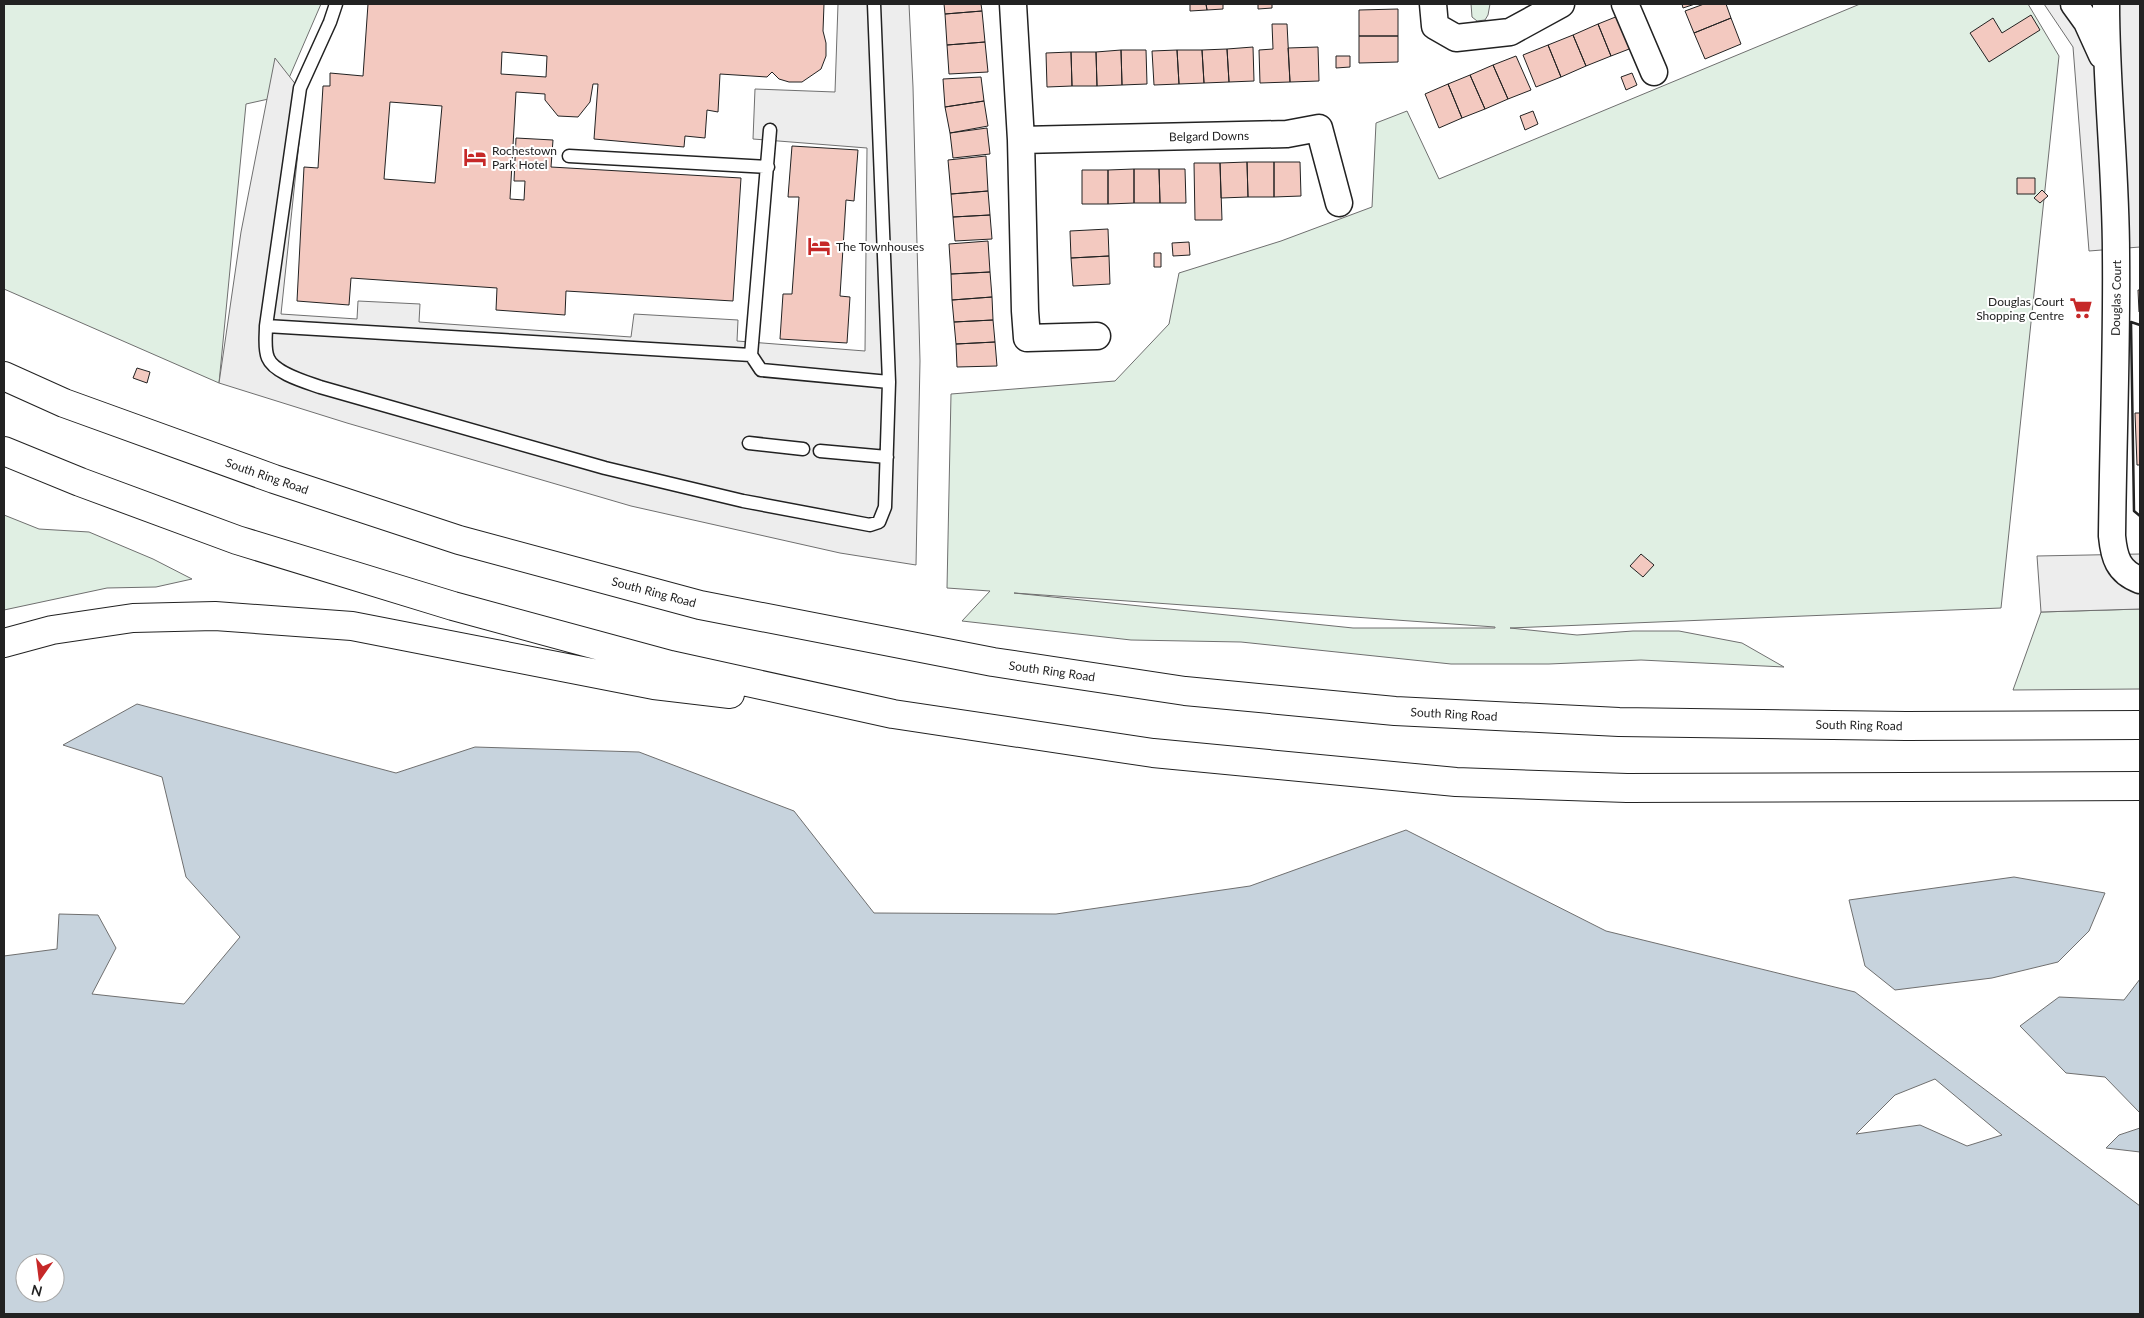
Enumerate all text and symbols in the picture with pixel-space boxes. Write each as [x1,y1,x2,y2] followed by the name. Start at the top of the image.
[1169,128,1249,144] street label: Belgard Downs
[492,143,557,172] place label: Rochestown Park Hotel
[462,144,488,170] hotel icon: Rochestown Park Hotel
[806,233,832,259] hotel icon: The Townhouses
[836,239,924,254] place label: The Townhouses
[2108,259,2124,336] street label: Douglas Court
[1976,294,2065,323] place label: Douglas Court Shopping Centre
[2068,295,2094,321] supermarket icon: Douglas Court Shopping Centre
[223,455,311,497] street label: South Ring Road
[610,573,698,611] street label: South Ring Road
[1008,658,1096,684] street label: South Ring Road
[1410,704,1498,724] street label: South Ring Road
[1815,717,1903,733] street label: South Ring Road
[15,1253,65,1303] north arrow
[29,1282,44,1301] text: N

